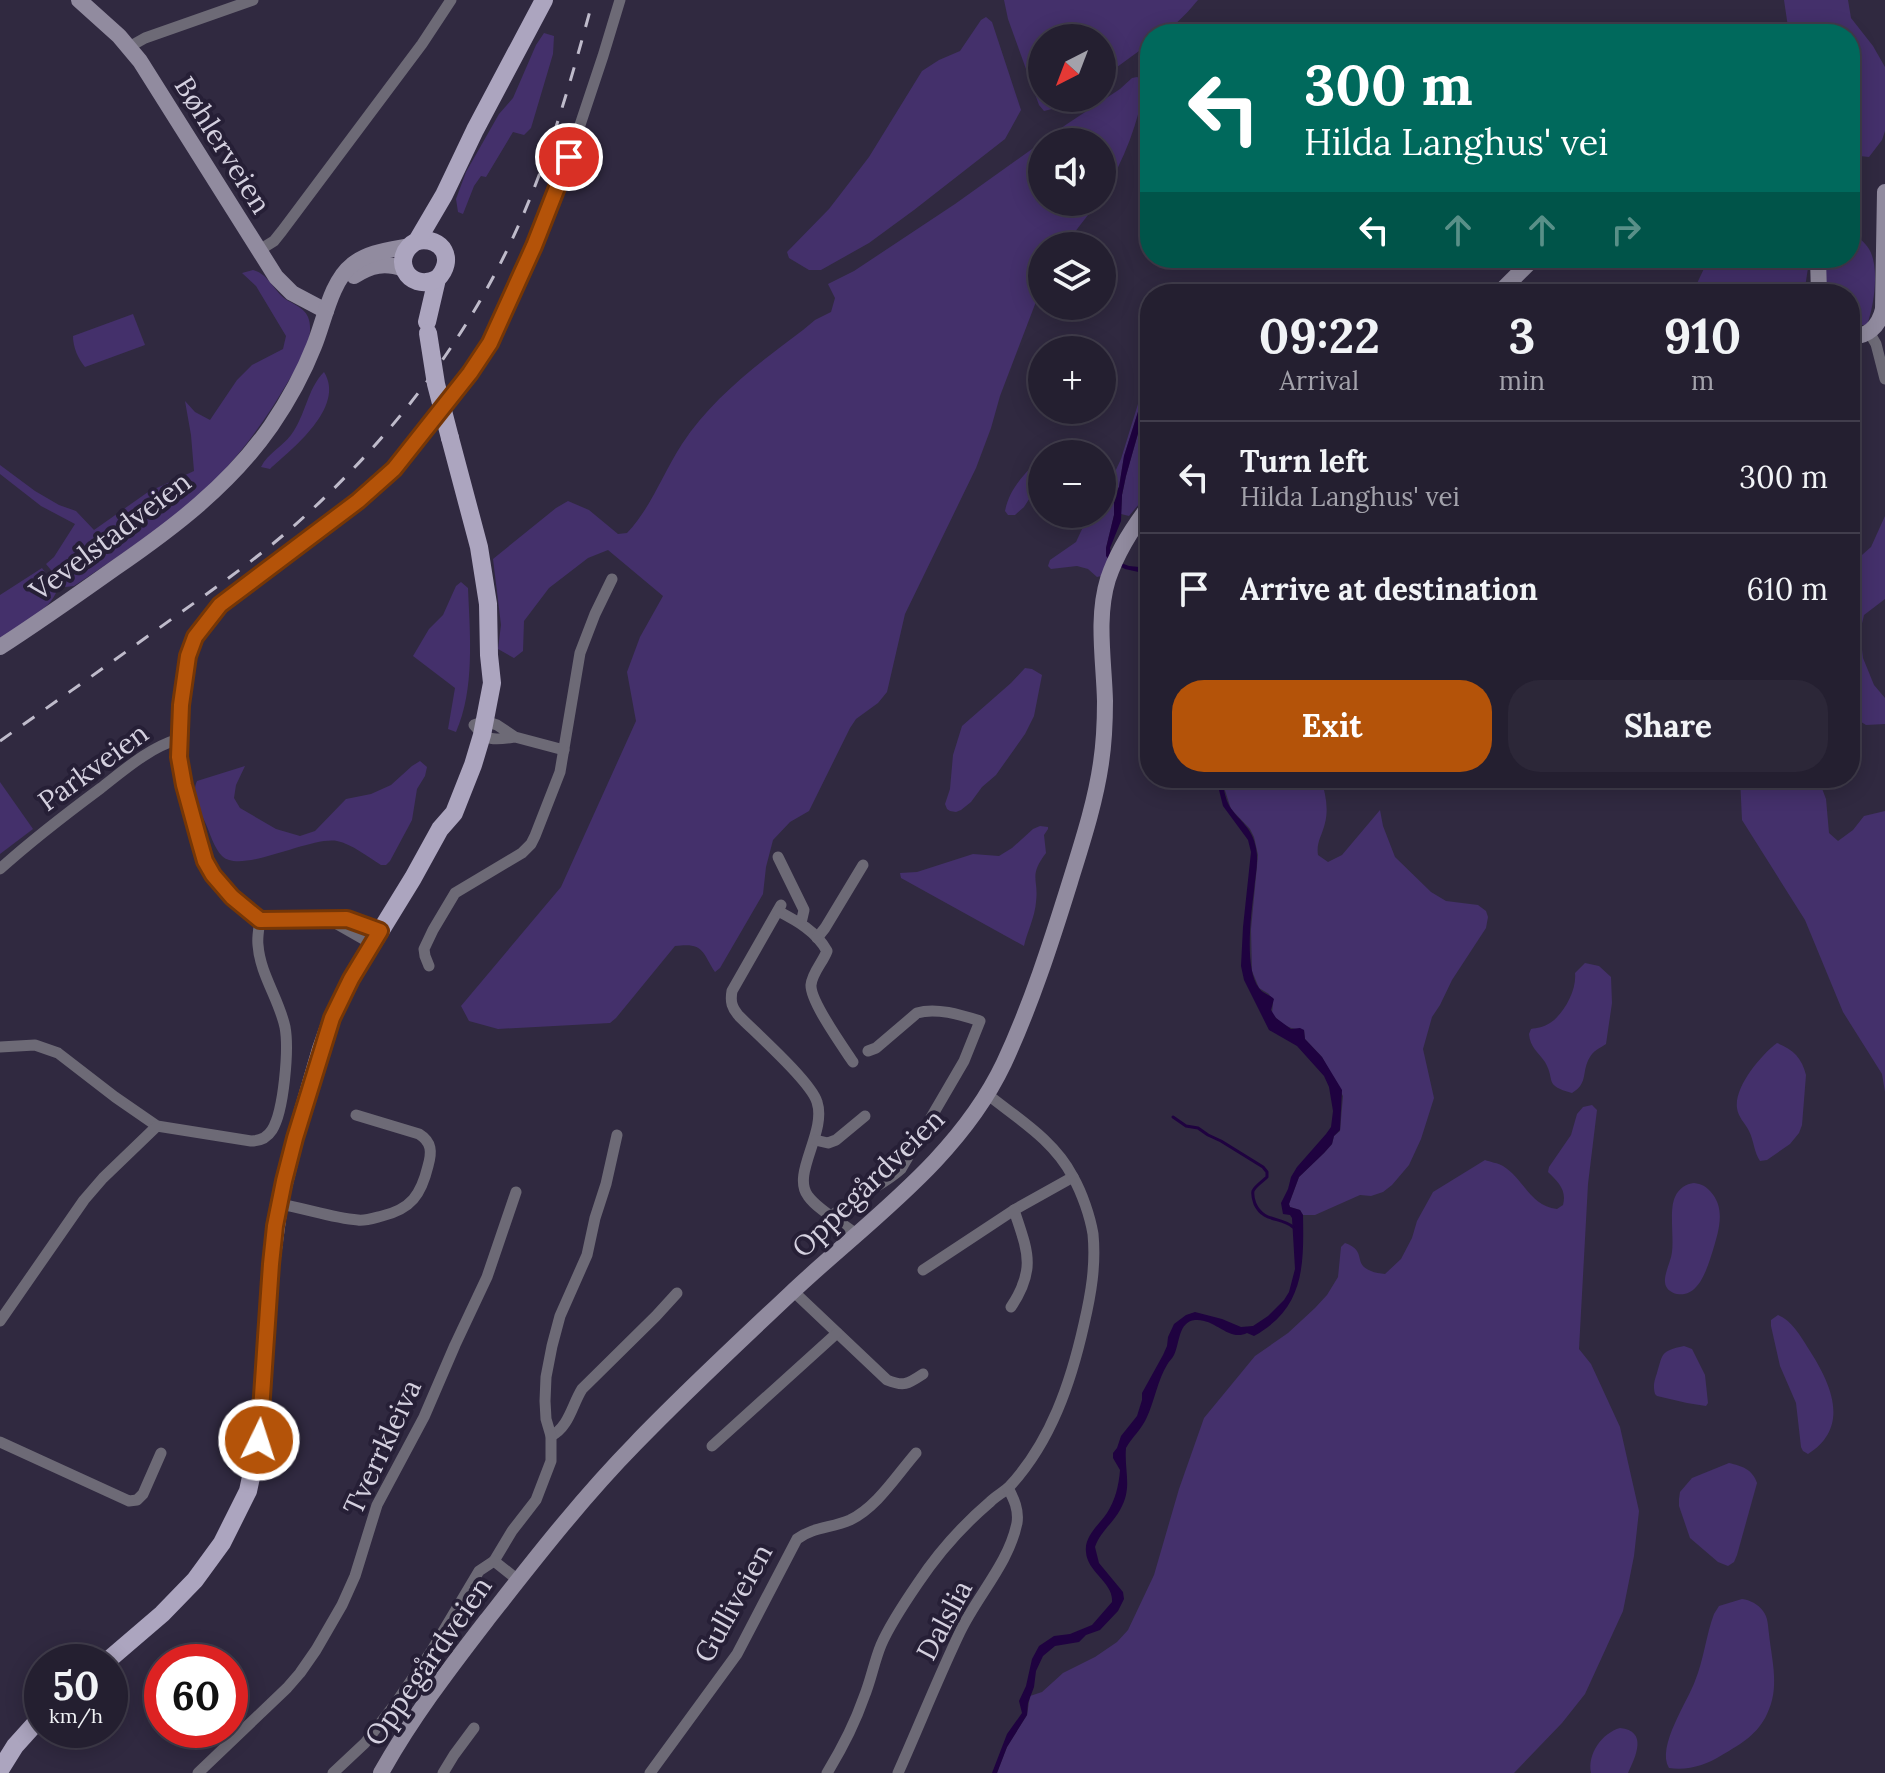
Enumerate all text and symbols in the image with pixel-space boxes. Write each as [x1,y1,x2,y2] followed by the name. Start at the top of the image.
[1028,24,1116,112] north arrow
[1028,24,1116,528] map controls
[1304,49,1473,120] text: 300 m
[1172,56,1276,160] icon: left
[167,70,279,220] street label: Bøhlerveien
[1304,119,1608,165] text: Hilda Langhus' vei
[535,123,603,191] pin
[1028,128,1116,216] button: sound
[547,135,591,179] icon: arrive
[1352,208,1396,252] icon: left
[1436,208,1480,252] icon: ahead
[1520,208,1564,252] icon: ahead
[1604,208,1648,252] icon: right
[1028,232,1116,320] button: layers
[1259,305,1380,366] text: 09:22
[1508,305,1535,366] text: 3
[1664,305,1741,366] text: 910
[1028,336,1116,424] button: +
[1280,364,1359,397] text: Arrival
[1499,364,1545,397] text: min
[1691,364,1714,397] text: m
[1028,440,1116,528] button: −
[1240,442,1368,480] text: Turn left
[1172,455,1216,499] icon: left
[1739,458,1828,496] text: 300 m
[21,464,198,609] street label: Vevelstadveien
[1240,480,1460,513] text: Hilda Langhus' vei
[1172,567,1216,611] icon: arrive
[1240,570,1538,608] text: Arrive at destination
[1746,570,1828,608] text: 610 m
[1172,680,1492,772] button: Exit
[1508,680,1828,772] button: Share
[31,715,155,819] street label: Parkveien
[784,1101,952,1265] street label: Oppegårdveien
[335,1374,429,1520] street label: Tverrkleiva
[217,1398,301,1482] position arrow
[686,1537,780,1669] street label: Gulliveien
[356,1569,500,1753] street label: Oppegårdveien
[908,1574,980,1666] street label: Dalslia
[144,1644,248,1748] speed limit sign: 60
[52,1660,100,1711] text: 50
[49,1703,103,1728] text: km/h

